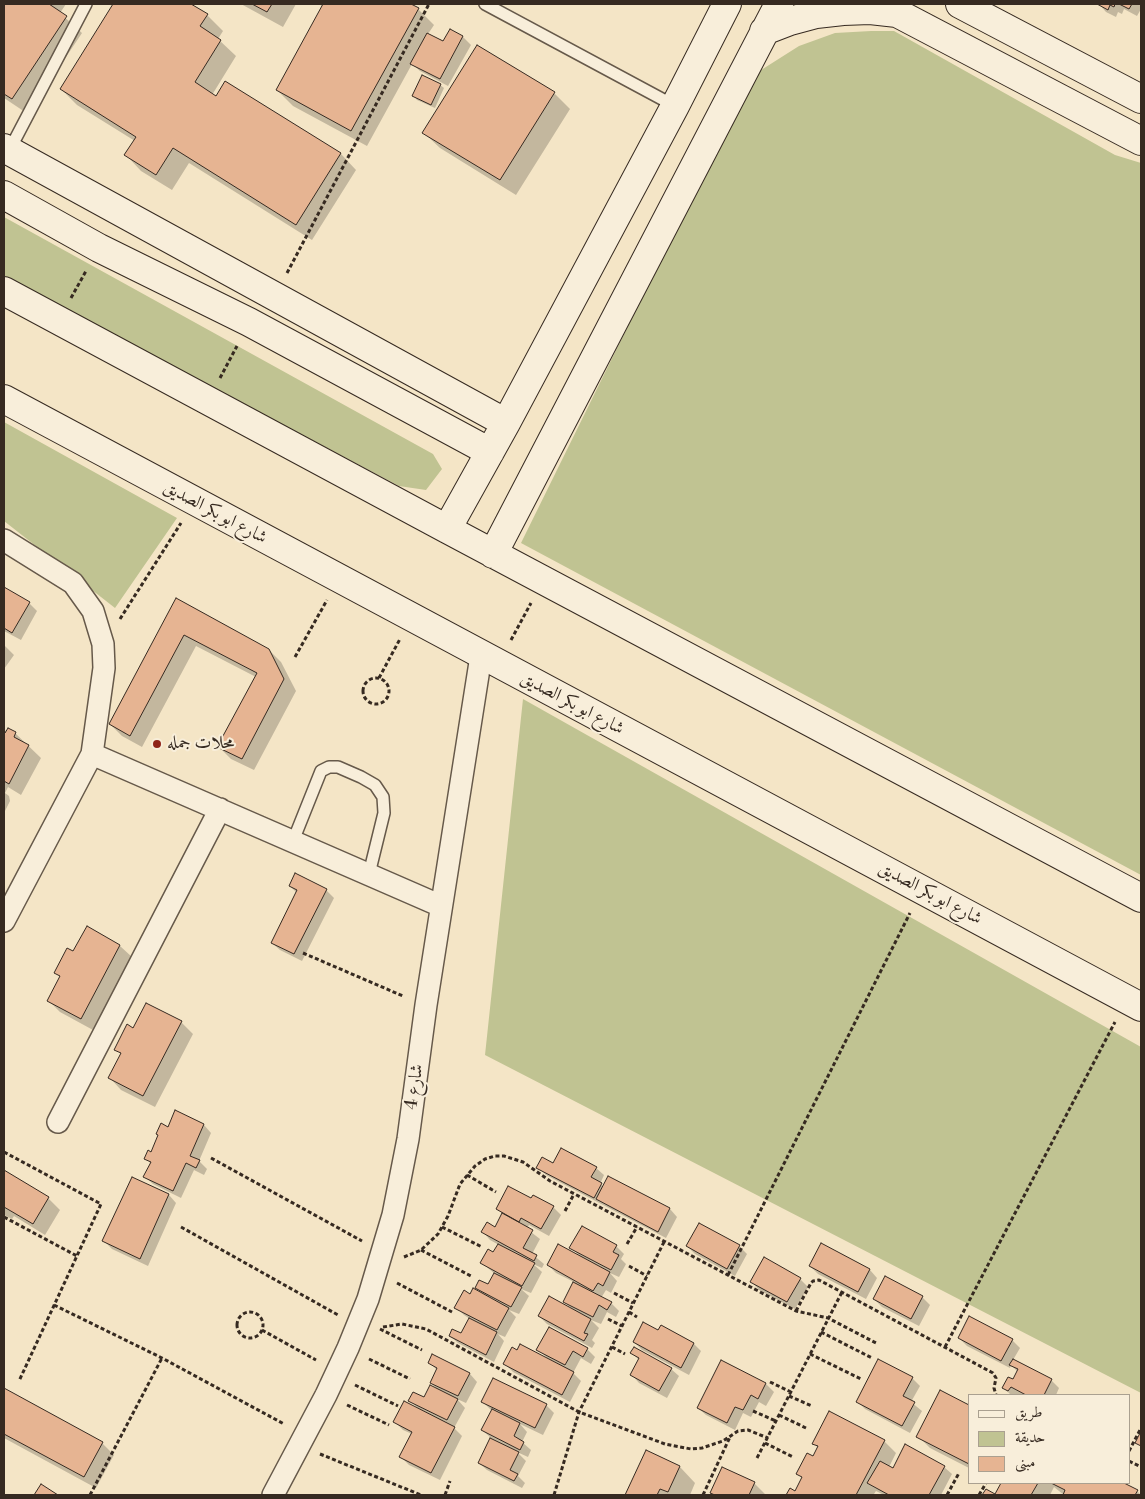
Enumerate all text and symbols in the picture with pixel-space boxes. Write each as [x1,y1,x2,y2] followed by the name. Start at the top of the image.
[160,477,270,549] street label: شارع ابو بكر الصديق
[517,668,627,740] street label: شارع ابو بكر الصديق
[167,733,234,755] place label: محلات جمله
[151,738,163,750] marker: محلات جمله
[875,858,985,930] street label: شارع ابو بكر الصديق
[401,1063,429,1111] street label: شارع 4
[968,1394,1130,1484] legend
[1015,1403,1042,1422] text: طريق
[1015,1428,1045,1447] text: حديقة
[1015,1453,1035,1472] text: مبنى

